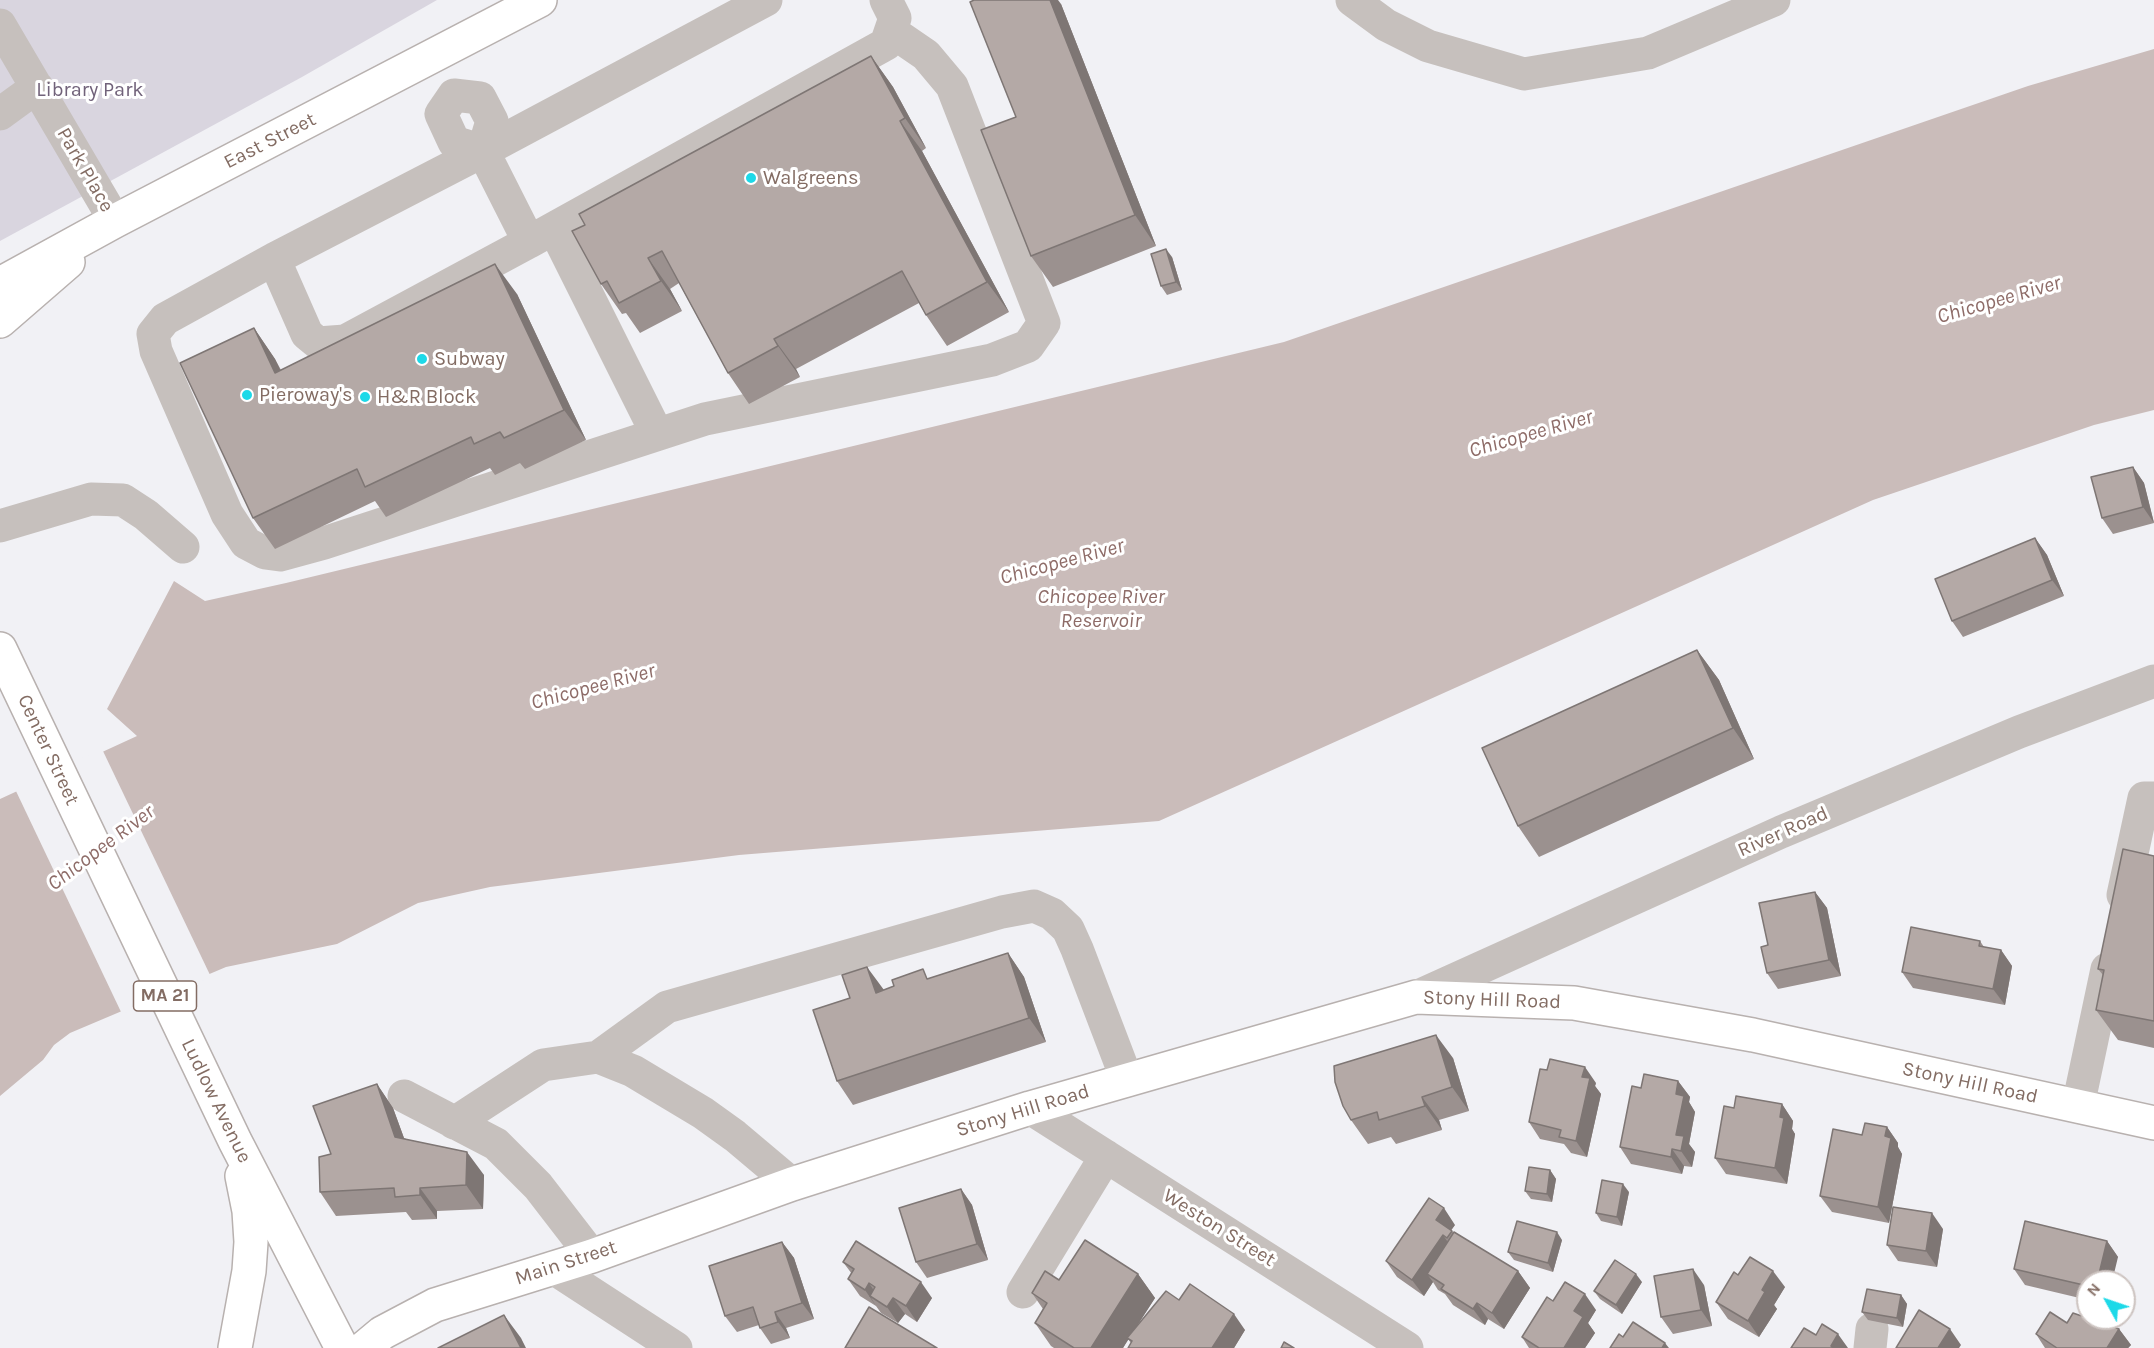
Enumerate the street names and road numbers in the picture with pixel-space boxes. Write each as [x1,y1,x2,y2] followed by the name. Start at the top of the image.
[220,108,320,174] street label: East Street
[51,123,119,217] street label: Park Place
[12,691,84,809] street label: Center Street
[1734,801,1832,863] street label: River Road
[134,981,196,1011] road number: MA 21
[1423,986,1561,1014] street label: Stony Hill Road
[176,1035,256,1167] street label: Ludlow Avenue
[1900,1057,2040,1109] street label: Stony Hill Road
[954,1079,1092,1143] street label: Stony Hill Road
[1158,1184,1280,1272] street label: Weston Street
[512,1235,620,1291] street label: Main Street

